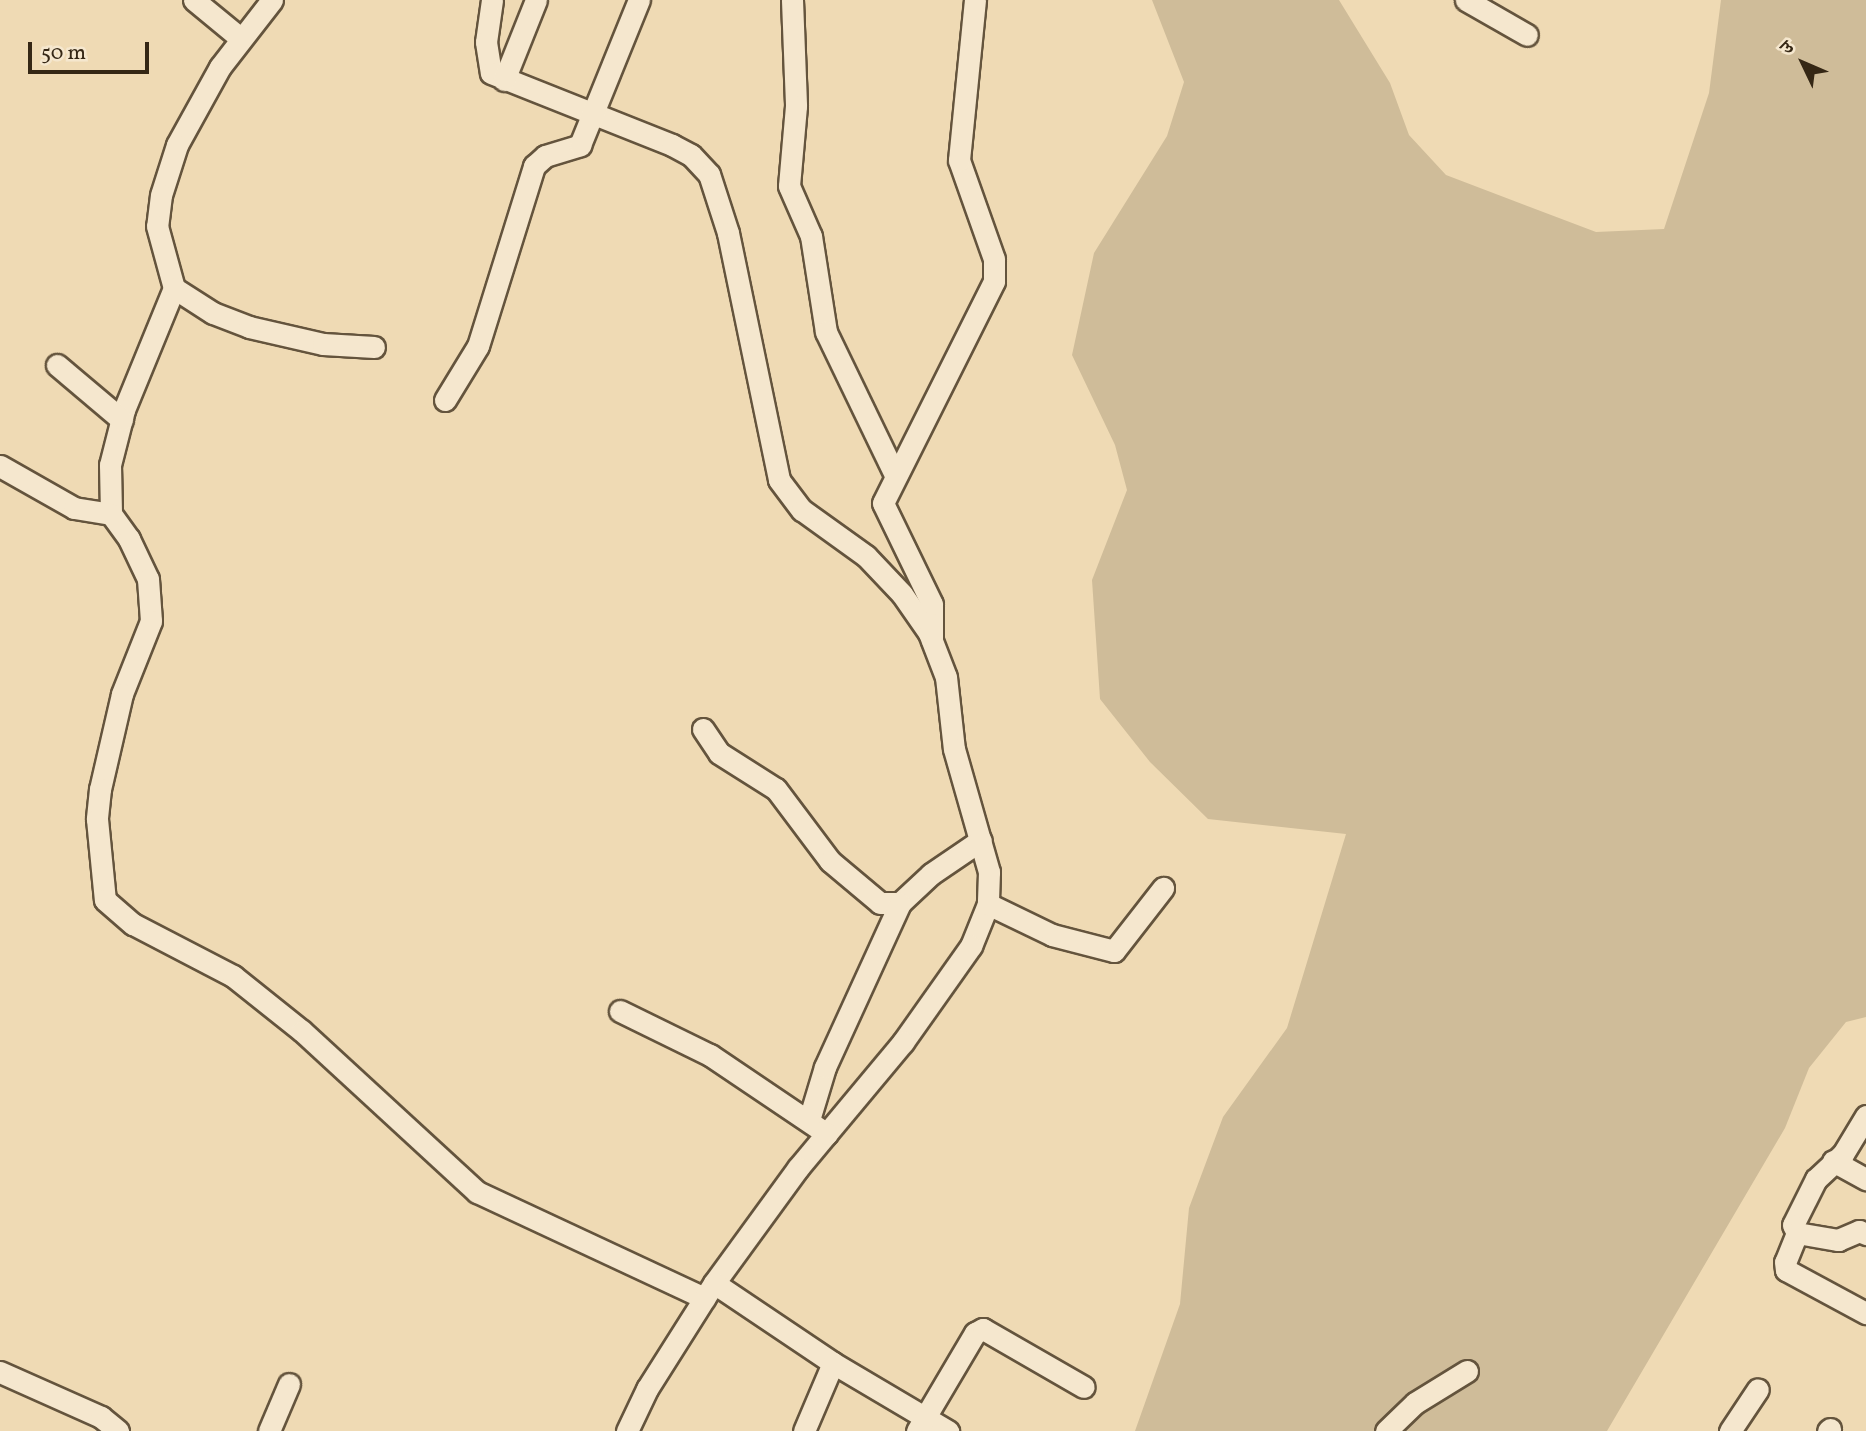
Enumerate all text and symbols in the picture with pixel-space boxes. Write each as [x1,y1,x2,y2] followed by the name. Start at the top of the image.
[32,28,152,72] scale bar
[1768,28,1838,98] north arrow
[1775,36,1801,61] text: उ
[41,39,86,68] text: 50 m

